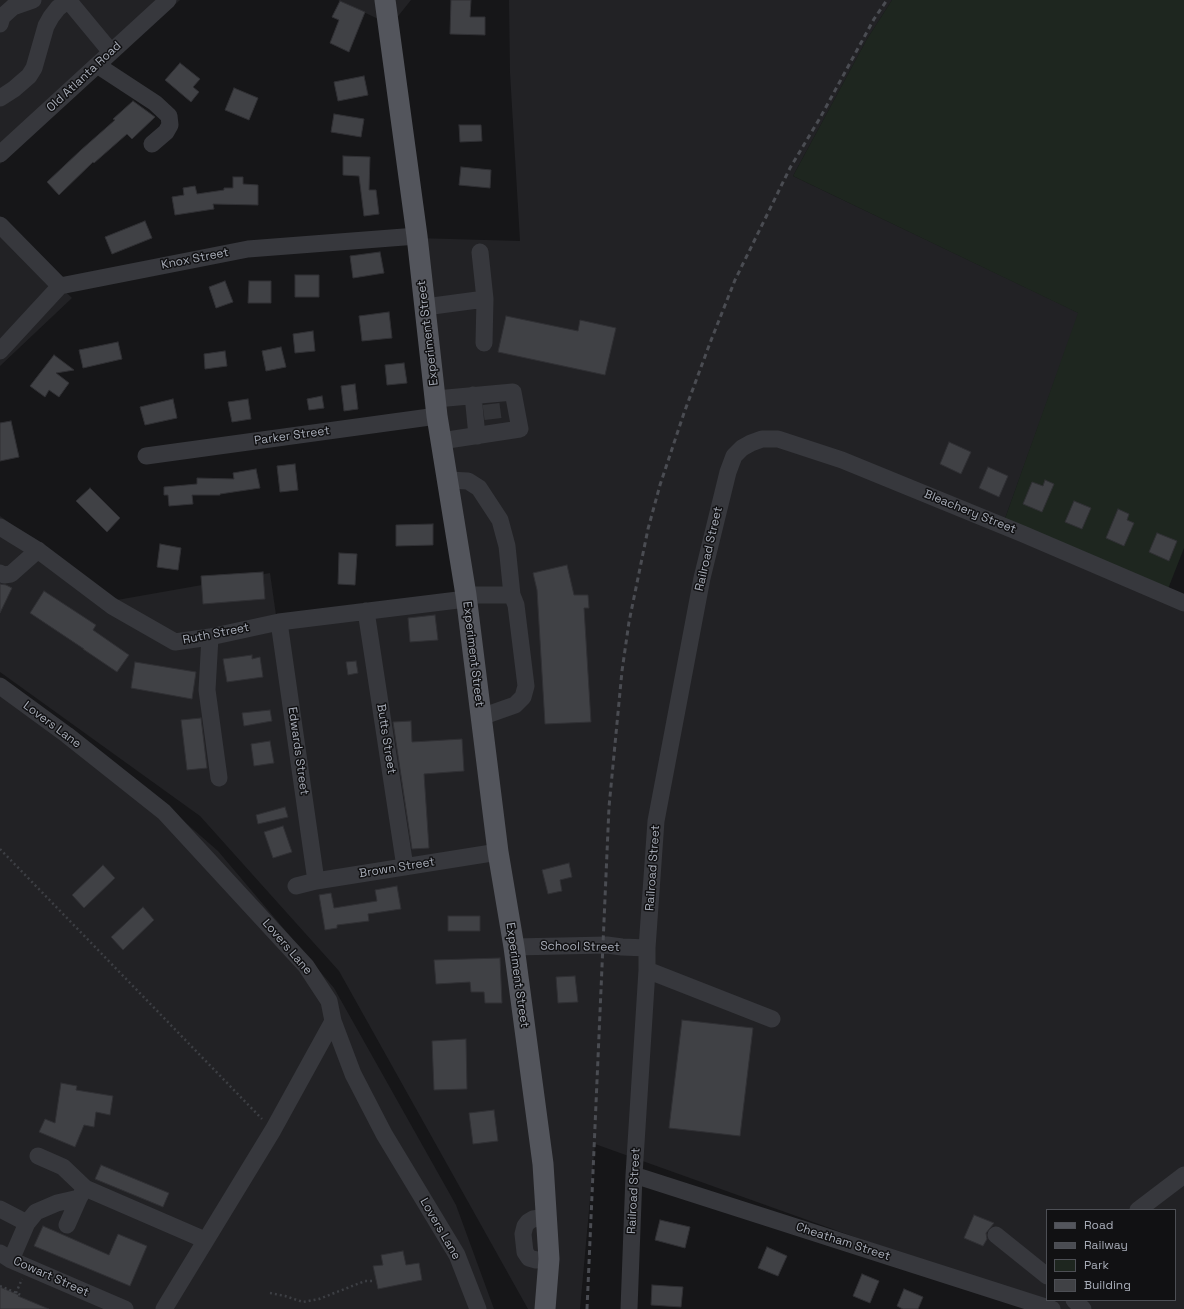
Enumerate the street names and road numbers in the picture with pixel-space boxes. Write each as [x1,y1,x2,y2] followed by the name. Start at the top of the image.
[44,39,124,115] street label: Old Atlanta Road
[160,245,230,273] street label: Knox Street
[414,279,442,387] street label: Experiment Street
[253,424,331,448] street label: Parker Street
[922,487,1018,537] street label: Bleachery Street
[692,505,726,593] street label: Railroad Street
[459,600,487,708] street label: Experiment Street
[181,620,251,648] street label: Ruth Street
[20,699,84,751] street label: Lovers Lane
[373,703,399,775] street label: Butts Street
[285,706,311,796] street label: Edwards Street
[643,824,663,912] street label: Railroad Street
[358,855,436,881] street label: Brown Street
[259,916,315,978] street label: Lovers Lane
[502,921,532,1029] street label: Experiment Street
[540,939,620,955] street label: School Street
[625,1148,643,1234] street label: Railroad Street
[417,1196,463,1262] street label: Lovers Lane
[794,1220,892,1264] street label: Cheatham Street
[11,1254,91,1300] street label: Cowart Street

